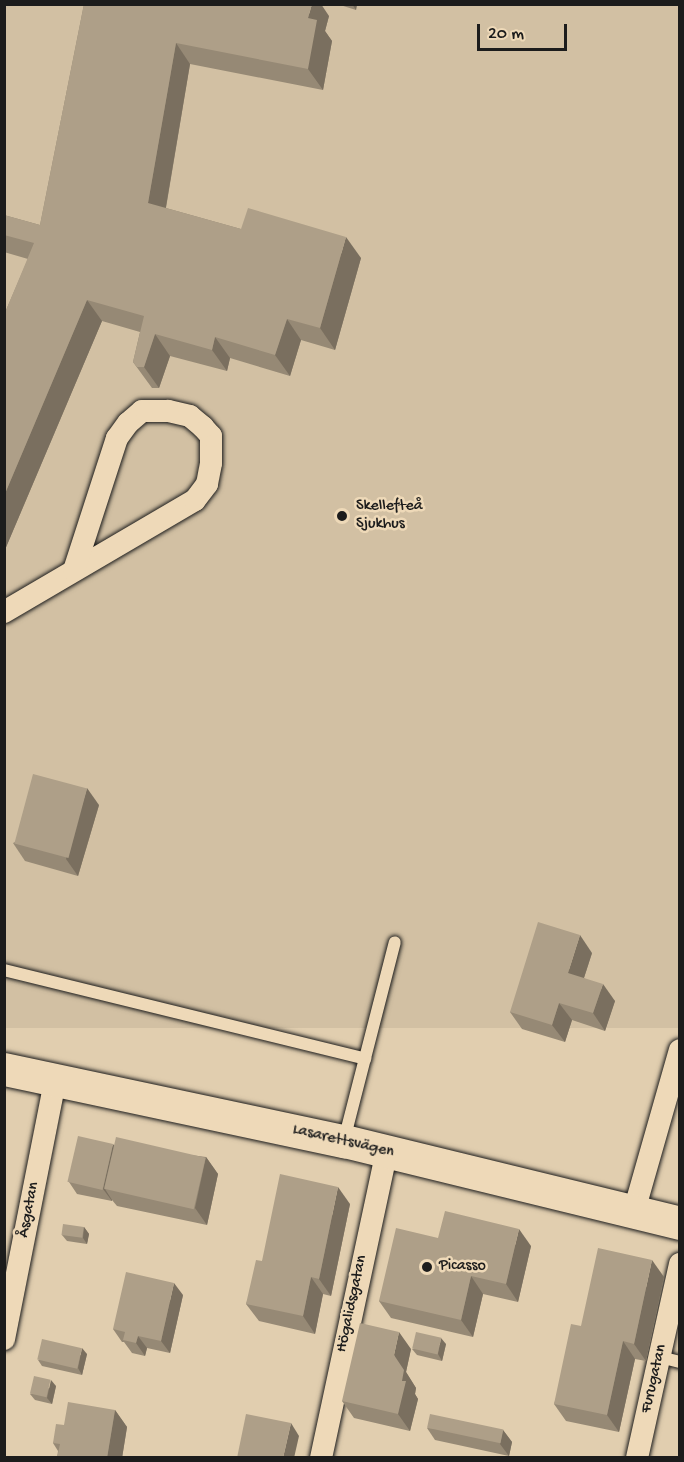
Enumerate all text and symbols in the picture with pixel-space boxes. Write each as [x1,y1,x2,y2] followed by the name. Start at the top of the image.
[480,12,570,50] scale bar
[488,24,524,45] text: 20 m
[356,497,423,535] place label: Skellefteå Sjukhus
[333,507,351,525] marker: Skellefteå Sjukhus
[291,1121,395,1163] street label: Lasarettsvägen
[15,1181,45,1239] street label: Åsgatan
[333,1254,373,1354] street label: Högalidsgatan
[439,1257,486,1277] place label: Picasso
[420,1260,434,1274] marker: Picasso
[638,1343,672,1415] street label: Furugatan

